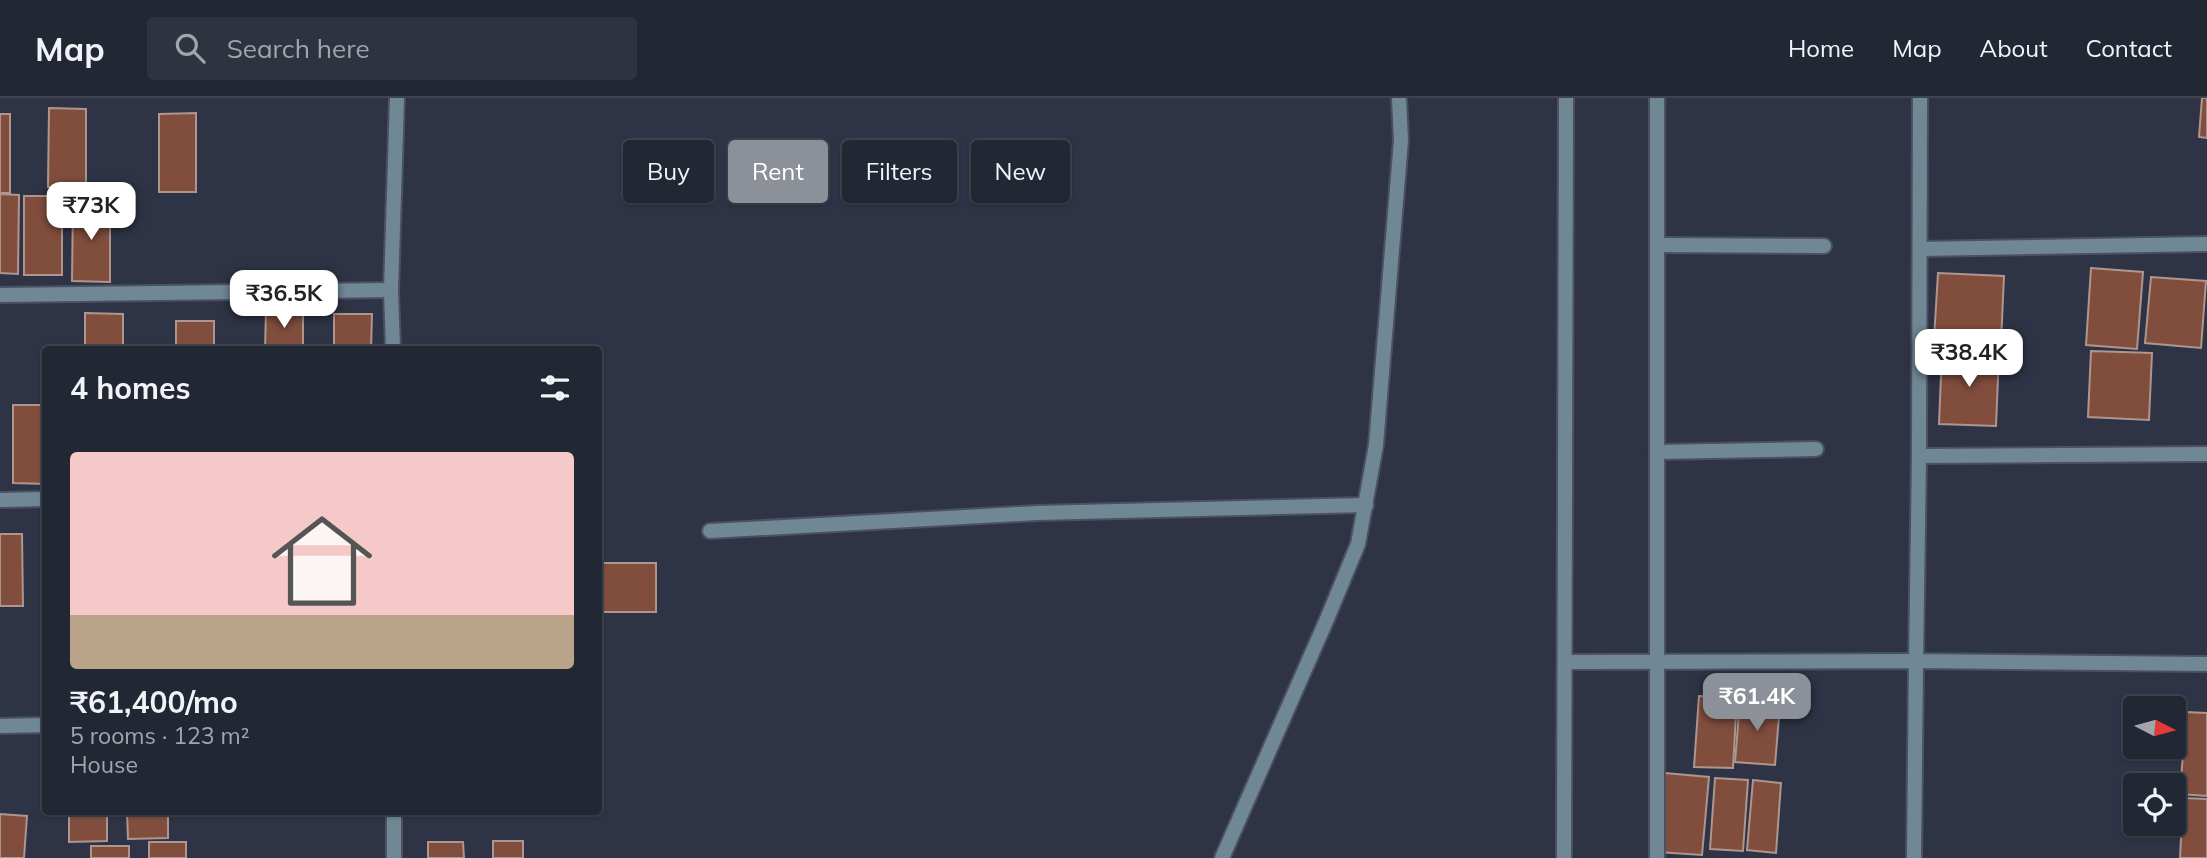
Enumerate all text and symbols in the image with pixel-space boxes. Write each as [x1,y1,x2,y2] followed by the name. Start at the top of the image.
[147,17,637,80] search box
[35,28,105,69] text: Map
[171,29,209,67] icon: search
[227,32,370,65] text: Search here
[1788,33,1854,63] text: Home
[1892,33,1942,63] text: Map
[1980,33,2048,63] text: About
[2086,33,2172,63] text: Contact
[623,140,714,203] chip: Buy
[728,140,828,203] chip: Rent
[842,140,957,203] chip: Filters
[971,140,1070,203] chip: New
[50,183,132,242] pin: ₹73K
[63,190,119,219] text: ₹73K
[227,271,341,330] pin: ₹36.5K
[246,278,322,307] text: ₹36.5K
[1912,330,2026,389] pin: ₹38.4K
[1931,337,2007,366] text: ₹38.4K
[70,369,191,407] text: 4 homes
[536,369,574,407] icon: filters
[259,498,385,624] icon: home
[1700,674,1814,733] pin: ₹61.4K
[1719,681,1795,710] text: ₹61.4K
[70,683,238,721] text: ₹61,400/mo
[2123,696,2186,760] north arrow
[2123,696,2186,836] map controls
[70,721,250,750] text: 5 rooms · 123 m²
[70,750,138,779] text: House
[2123,773,2186,836] button: locate

